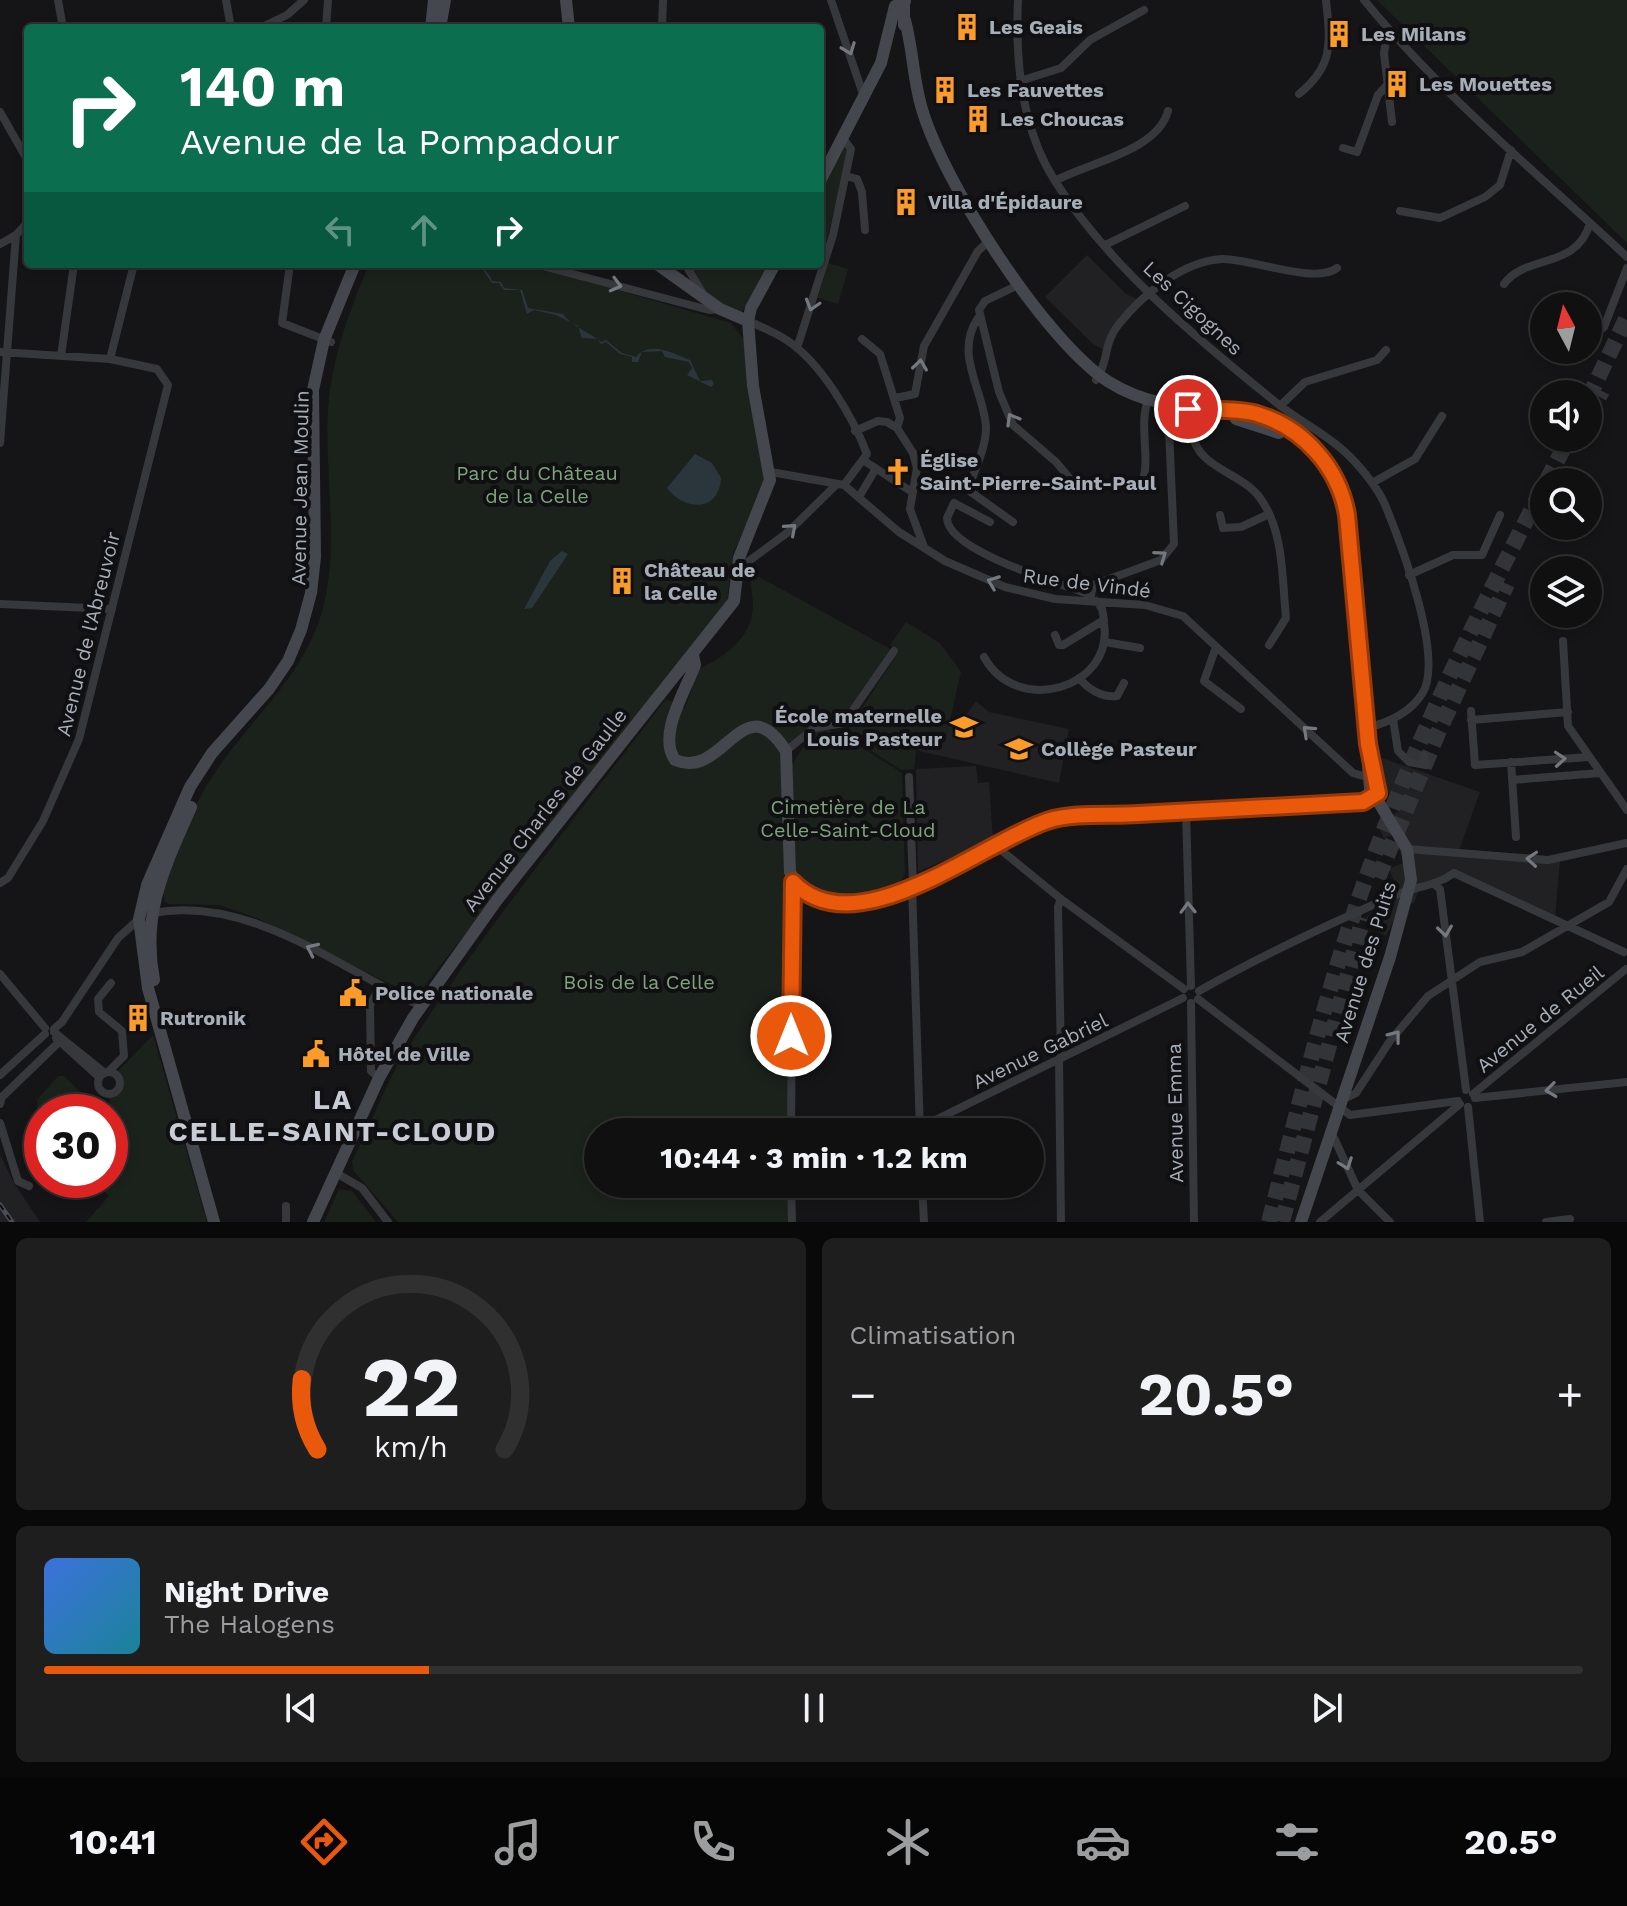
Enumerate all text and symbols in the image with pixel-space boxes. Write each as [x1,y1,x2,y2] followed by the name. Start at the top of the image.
[952,12,982,42] building icon: Les Geais
[989,15,1083,39] place label: Les Geais
[1324,19,1354,49] building icon: Les Milans
[1361,22,1467,46] place label: Les Milans
[839,41,856,55] one-way arrow
[180,54,345,120] text: 140 m
[48,56,152,160] icon: right
[1382,69,1412,99] building icon: Les Mouettes
[1419,72,1552,96] place label: Les Mouettes
[930,75,960,105] building icon: Les Fauvettes
[967,78,1104,102] place label: Les Fauvettes
[963,104,993,134] building icon: Les Choucas
[1000,107,1124,131] place label: Les Choucas
[180,121,620,163] text: Avenue de la Pompadour
[891,187,921,217] building icon: Villa d'Épidaure
[928,190,1083,214] place label: Villa d'Épidaure
[318,208,362,252] icon: left
[402,208,446,252] icon: ahead
[486,208,530,252] icon: right
[1138,256,1248,360] street label: Les Cigognes
[609,276,622,293] one-way arrow
[1530,292,1602,364] north arrow
[1530,292,1602,628] map controls
[805,298,821,311] one-way arrow
[911,359,928,372] one-way arrow
[1154,375,1222,443] pin
[1530,380,1602,452] button: sound
[1166,387,1210,431] icon: arrive
[286,390,314,586] street label: Avenue Jean Moulin
[1006,413,1022,428] one-way arrow
[920,448,1157,495] place label: Église Saint-Pierre-Saint-Paul
[883,457,913,487] church icon: Église Saint-Pierre-Saint-Paul
[456,461,618,508] park label: Parc du Château de la Celle
[1530,468,1602,540] button: search
[782,524,797,539] one-way arrow
[51,529,125,739] street label: Avenue de l'Abreuvoir
[1152,551,1167,566] one-way arrow
[1530,556,1602,628] button: layers
[644,558,755,605] place label: Château de la Celle
[1022,563,1152,603] street label: Rue de Vindé
[607,566,637,596] building icon: Château de la Celle
[987,576,1001,592] one-way arrow
[458,704,632,916] street label: Avenue Charles de Gaulle
[775,704,942,751] place label: École maternelle Louis Pasteur
[949,712,979,742] school or university icon: École maternelle Louis Pasteur
[1302,726,1317,740] one-way arrow
[1004,734,1034,764] school or university icon: Collège Pasteur
[1041,737,1197,761] place label: Collège Pasteur
[1554,751,1567,768] one-way arrow
[760,795,936,842] park label: Cimetière de La Celle-Saint-Cloud
[1525,851,1537,868] one-way arrow
[1329,878,1401,1046] street label: Avenue des Puits
[1179,901,1197,914] one-way arrow
[1436,924,1453,938] one-way arrow
[306,943,320,959] one-way arrow
[1471,960,1609,1078] street label: Avenue de Rueil
[563,970,715,994] park label: Bois de la Celle
[338,978,368,1008] public building icon: Police nationale
[375,981,533,1005] place label: Police nationale
[749,994,833,1078] position arrow
[123,1003,153,1033] building icon: Rutronik
[160,1006,246,1030] place label: Rutronik
[969,1008,1111,1094] street label: Avenue Gabriel
[1385,1030,1399,1044] one-way arrow
[301,1039,331,1069] public building icon: Hôtel de Ville
[338,1042,470,1066] place label: Hôtel de Ville
[1162,1043,1188,1183] street label: Avenue Emma
[1544,1082,1557,1099] one-way arrow
[169,1083,497,1148] district label: LA CELLE-SAINT-CLOUD
[24,1094,128,1198] speed limit sign: 30
[660,1140,968,1175] text: 10:44 · 3 min · 1.2 km
[1337,1156,1353,1170] one-way arrow
[850,1320,1016,1350] text: Climatisation
[361,1339,460,1436] text: 22
[1138,1359,1294,1430] text: 20.5°
[850,1369,876,1421] text: −
[1556,1369,1583,1421] text: +
[374,1430,448,1464] text: km/h
[164,1574,329,1609] text: Night Drive
[164,1609,335,1639] text: The Halogens
[279,1686,323,1730] icon: previous
[792,1686,836,1730] icon: pause
[1305,1686,1349,1730] icon: next
[296,1814,352,1870] icon: directions
[490,1814,546,1870] icon: music
[685,1814,741,1870] icon: phone
[880,1814,936,1870] icon: climate
[1075,1814,1131,1870] icon: car
[1269,1814,1325,1870] icon: filters
[69,1821,157,1863] text: 10:41
[1464,1821,1558,1863] text: 20.5°

